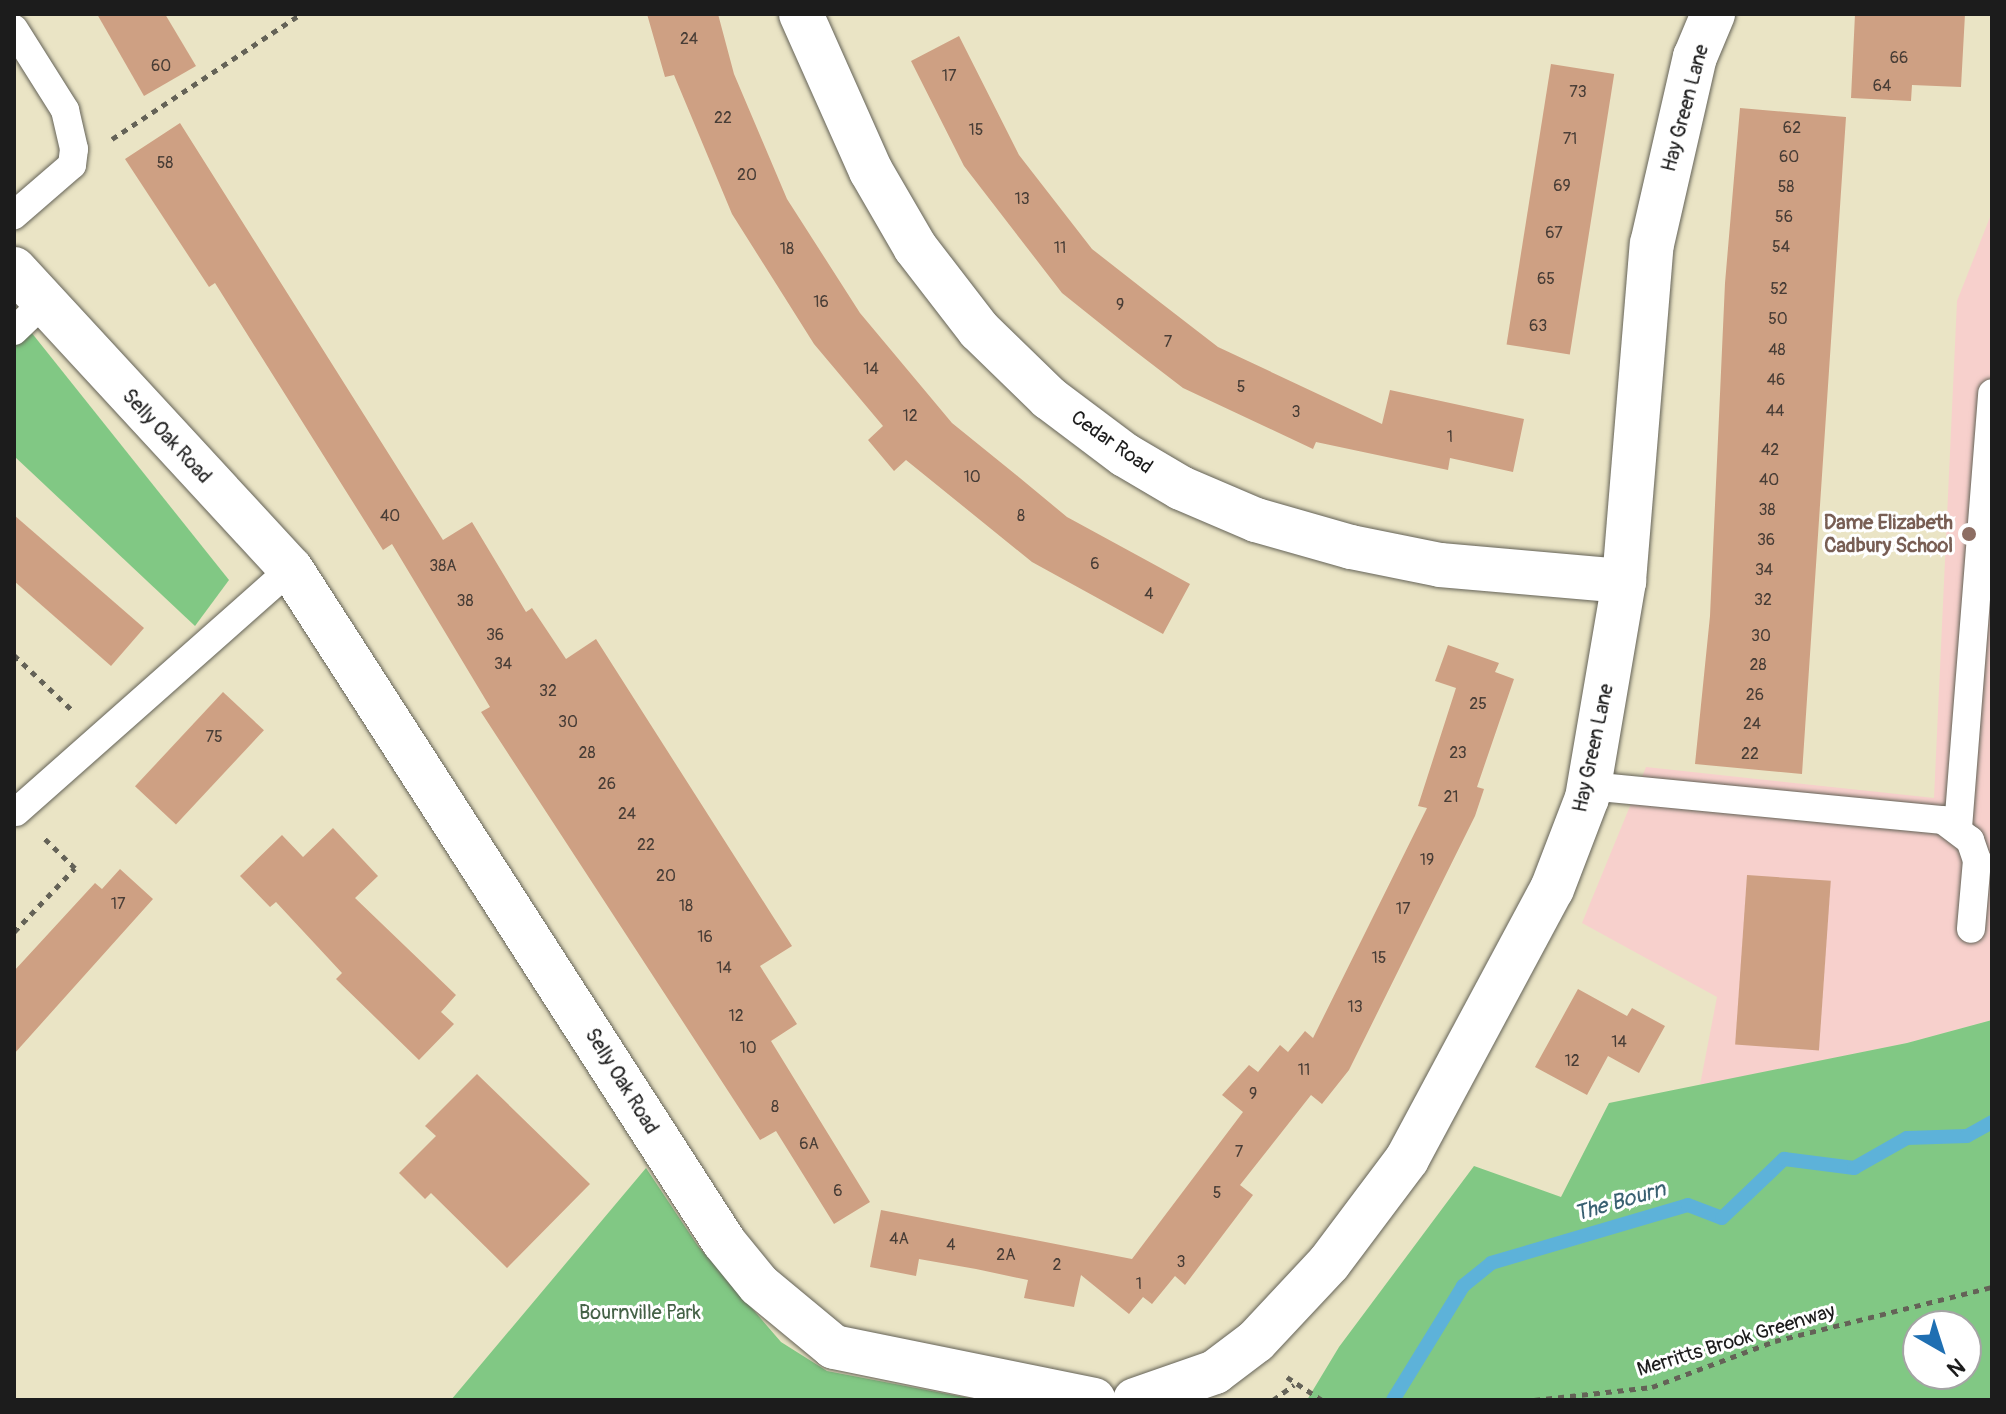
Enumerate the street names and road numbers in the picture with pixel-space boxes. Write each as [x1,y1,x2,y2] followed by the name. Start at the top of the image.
[1656,42,1714,174] street label: Hay Green Lane
[117,384,217,488] street label: Selly Oak Road
[1067,405,1157,479] street label: Cedar Road
[1568,681,1618,815] street label: Hay Green Lane
[580,1024,664,1138] street label: Selly Oak Road
[1634,1298,1838,1382] street label: Merritts Brook Greenway

